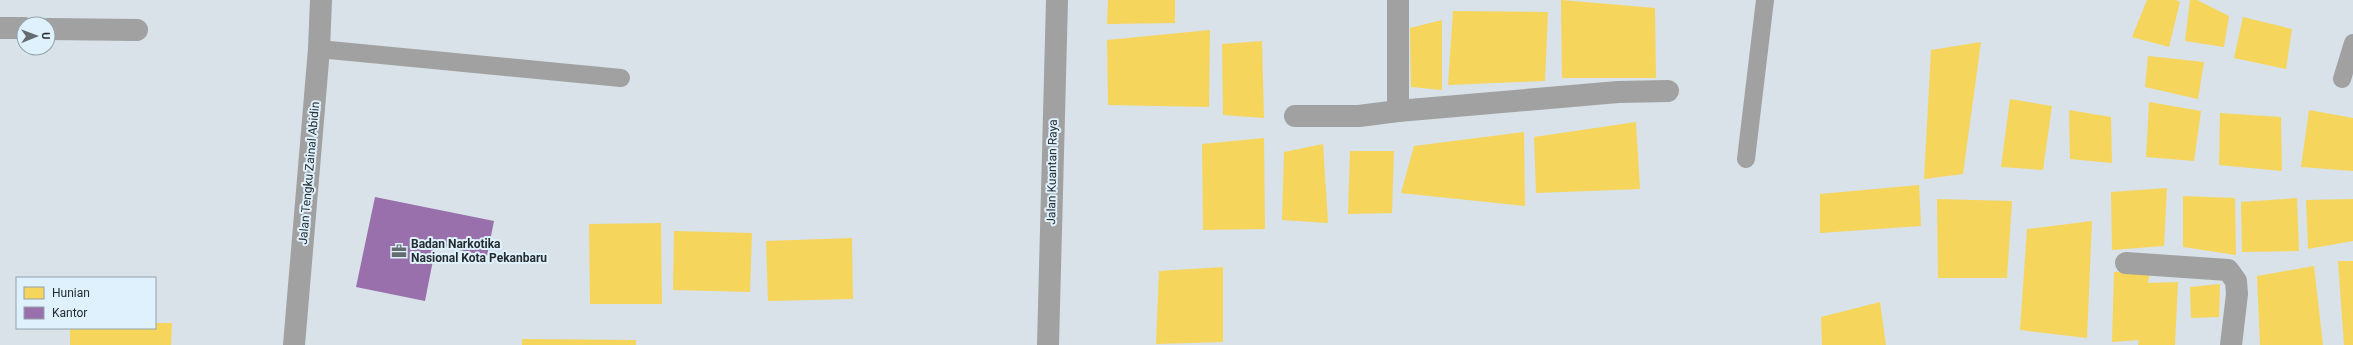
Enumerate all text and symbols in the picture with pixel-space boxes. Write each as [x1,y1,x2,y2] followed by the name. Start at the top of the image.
[16,16,56,56] north arrow
[39,32,52,40] text: U
[296,101,322,245] street label: Jalan Tengku Zainal Abidin
[1044,119,1060,225] street label: Jalan Kuantan Raya
[411,237,547,265] place label: Badan Narkotika Nasional Kota Pekanbaru
[390,242,408,260] office icon: Badan Narkotika Nasional Kota Pekanbaru
[16,277,156,329] legend
[52,286,90,300] text: Hunian
[52,306,87,320] text: Kantor

